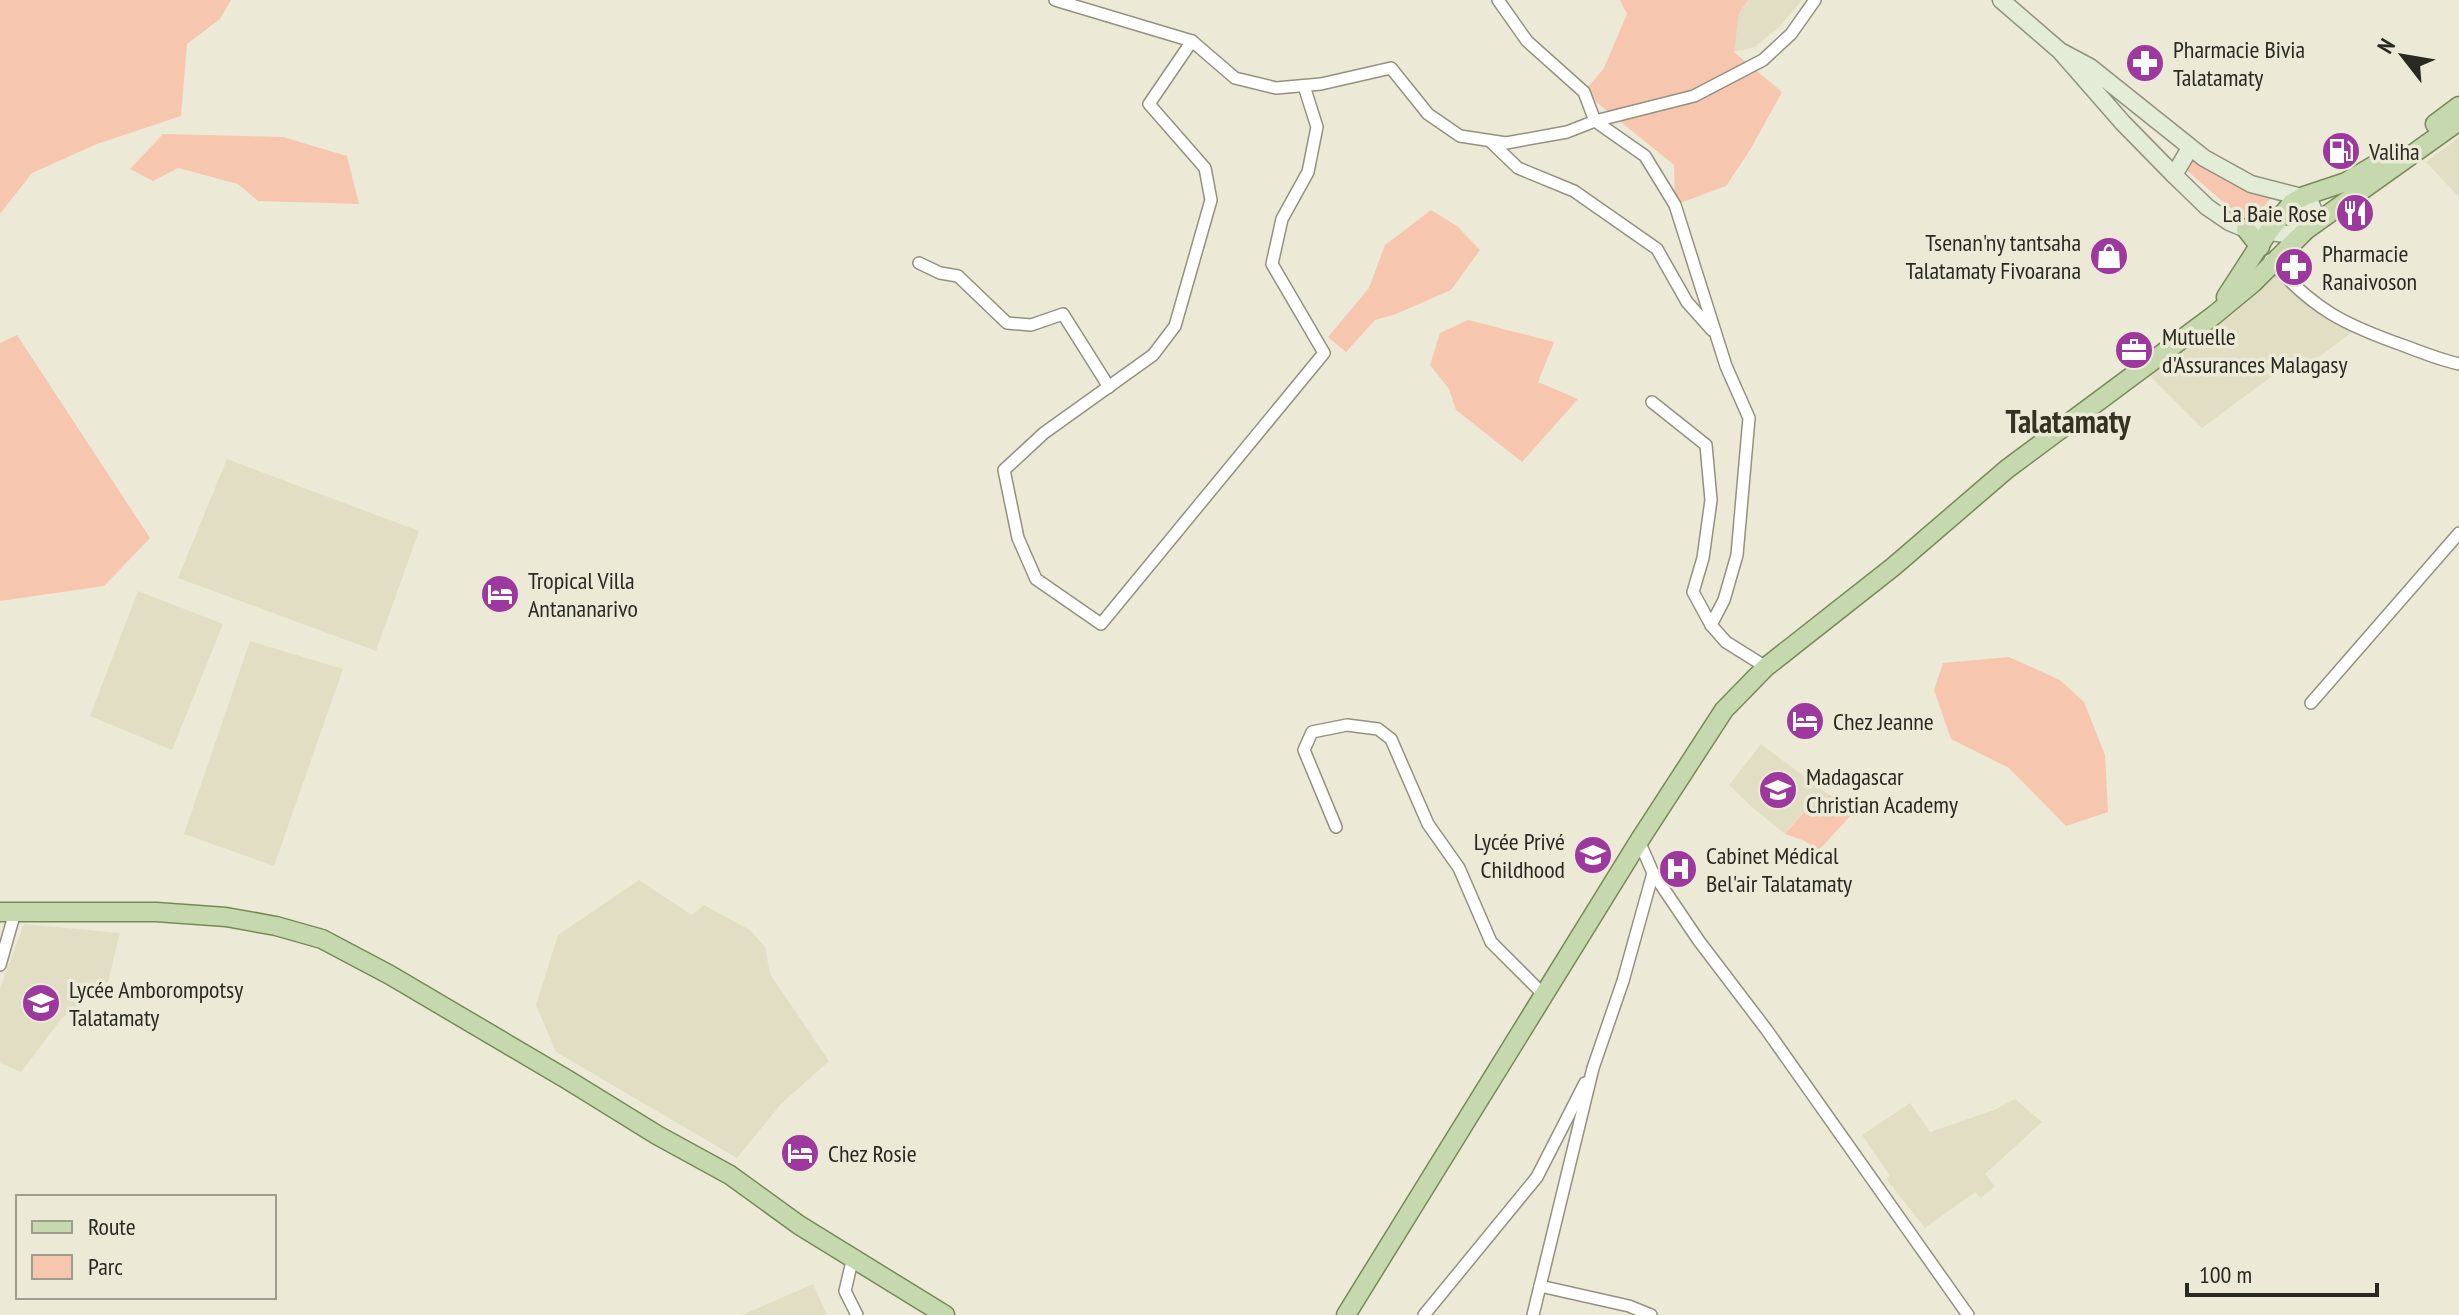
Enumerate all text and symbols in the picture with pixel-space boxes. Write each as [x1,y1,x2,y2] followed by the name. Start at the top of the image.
[2363,16,2443,96] north arrow
[2371,33,2401,58] text: N
[2173,34,2305,93] place label: Pharmacie Bivia Talatamaty
[2124,42,2166,84] pharmacy icon: Pharmacie Bivia Talatamaty
[2320,130,2362,172] fuel station icon: Valiha
[2368,136,2420,167] place label: Valiha
[2334,192,2376,234] restaurant icon: La Baie Rose
[2223,198,2327,229] place label: La Baie Rose
[1906,227,2081,286] place label: Tsenan'ny tantsaha Talatamaty Fivoarana
[2088,235,2130,277] shop icon: Tsenan'ny tantsaha Talatamaty Fivoarana
[2322,238,2417,297] place label: Pharmacie Ranaivoson
[2273,246,2315,288] pharmacy icon: Pharmacie Ranaivoson
[2162,321,2348,380] place label: Mutuelle d'Assurances Malagasy
[2113,329,2155,371] office icon: Mutuelle d'Assurances Malagasy
[2005,400,2132,442] district label: Talatamaty
[528,565,638,624] place label: Tropical Villa Antananarivo
[479,573,521,615] hotel icon: Tropical Villa Antananarivo
[1784,700,1826,742] hotel icon: Chez Jeanne
[1833,706,1934,737] place label: Chez Jeanne
[1806,761,1958,820] place label: Madagascar Christian Academy
[1757,769,1799,811] school or university icon: Madagascar Christian Academy
[1474,826,1565,885] place label: Lycée Privé Childhood
[1572,834,1614,876] school or university icon: Lycée Privé Childhood
[1706,840,1852,899] place label: Cabinet Médical Bel'air Talatamaty
[1657,848,1699,890] hospital icon: Cabinet Médical Bel'air Talatamaty
[69,974,243,1033] place label: Lycée Amborompotsy Talatamaty
[20,982,62,1024] school or university icon: Lycée Amborompotsy Talatamaty
[779,1132,821,1174] hotel icon: Chez Rosie
[828,1138,917,1169] place label: Chez Rosie
[16,1195,276,1299] legend
[88,1211,136,1242] text: Route
[2187,1247,2377,1297] scale bar
[88,1251,123,1282] text: Parc
[2199,1259,2252,1290] text: 100 m

